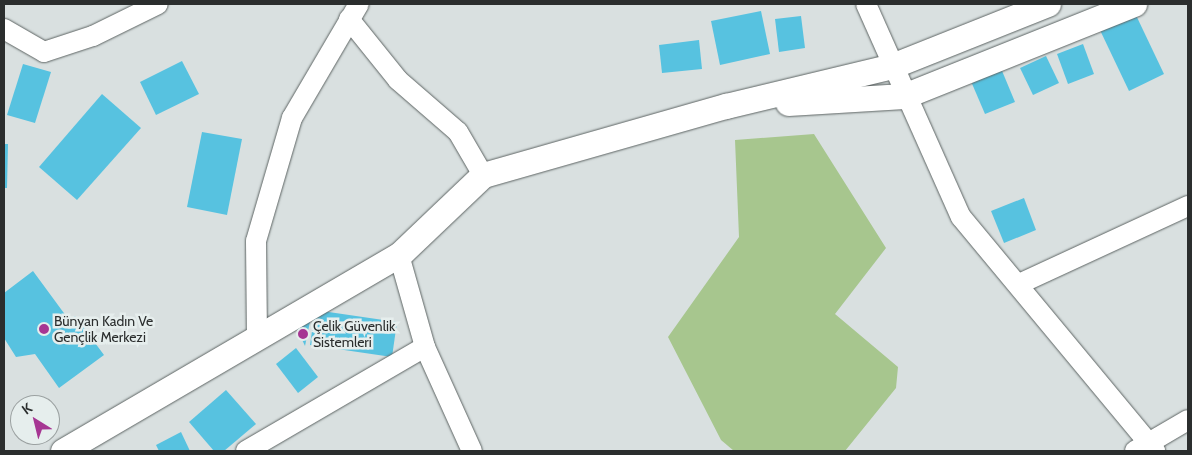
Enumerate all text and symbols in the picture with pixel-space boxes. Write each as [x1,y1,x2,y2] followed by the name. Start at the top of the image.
[54,313,153,346] place label: Bünyan Kadın Ve Gençlik Merkezi
[313,318,395,351] place label: Çelik Güvenlik Sistemleri
[38,323,50,335] marker: Bünyan Kadın Ve Gençlik Merkezi
[297,328,309,340] marker: Çelik Güvenlik Sistemleri
[10,395,60,445] north arrow
[18,399,36,419] text: K

